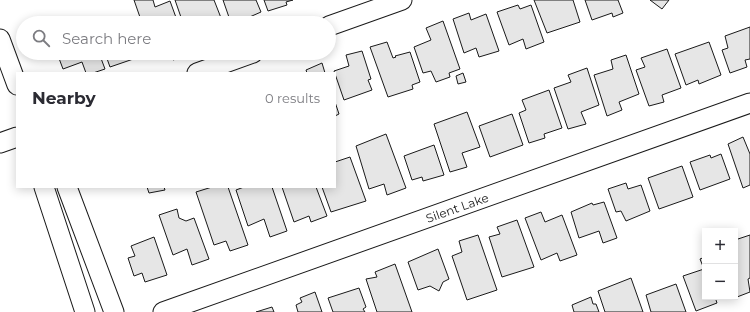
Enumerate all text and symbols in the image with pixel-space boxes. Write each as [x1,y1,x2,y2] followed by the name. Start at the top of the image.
[16,16,336,60] search box
[30,27,52,49] icon: search
[62,29,151,48] text: Search here
[32,88,96,108] text: Nearby
[265,90,320,106] text: 0 results
[423,189,490,225] street label: Silent Lake
[702,228,738,300] map controls
[702,228,738,264] button: +
[702,264,738,300] button: −

